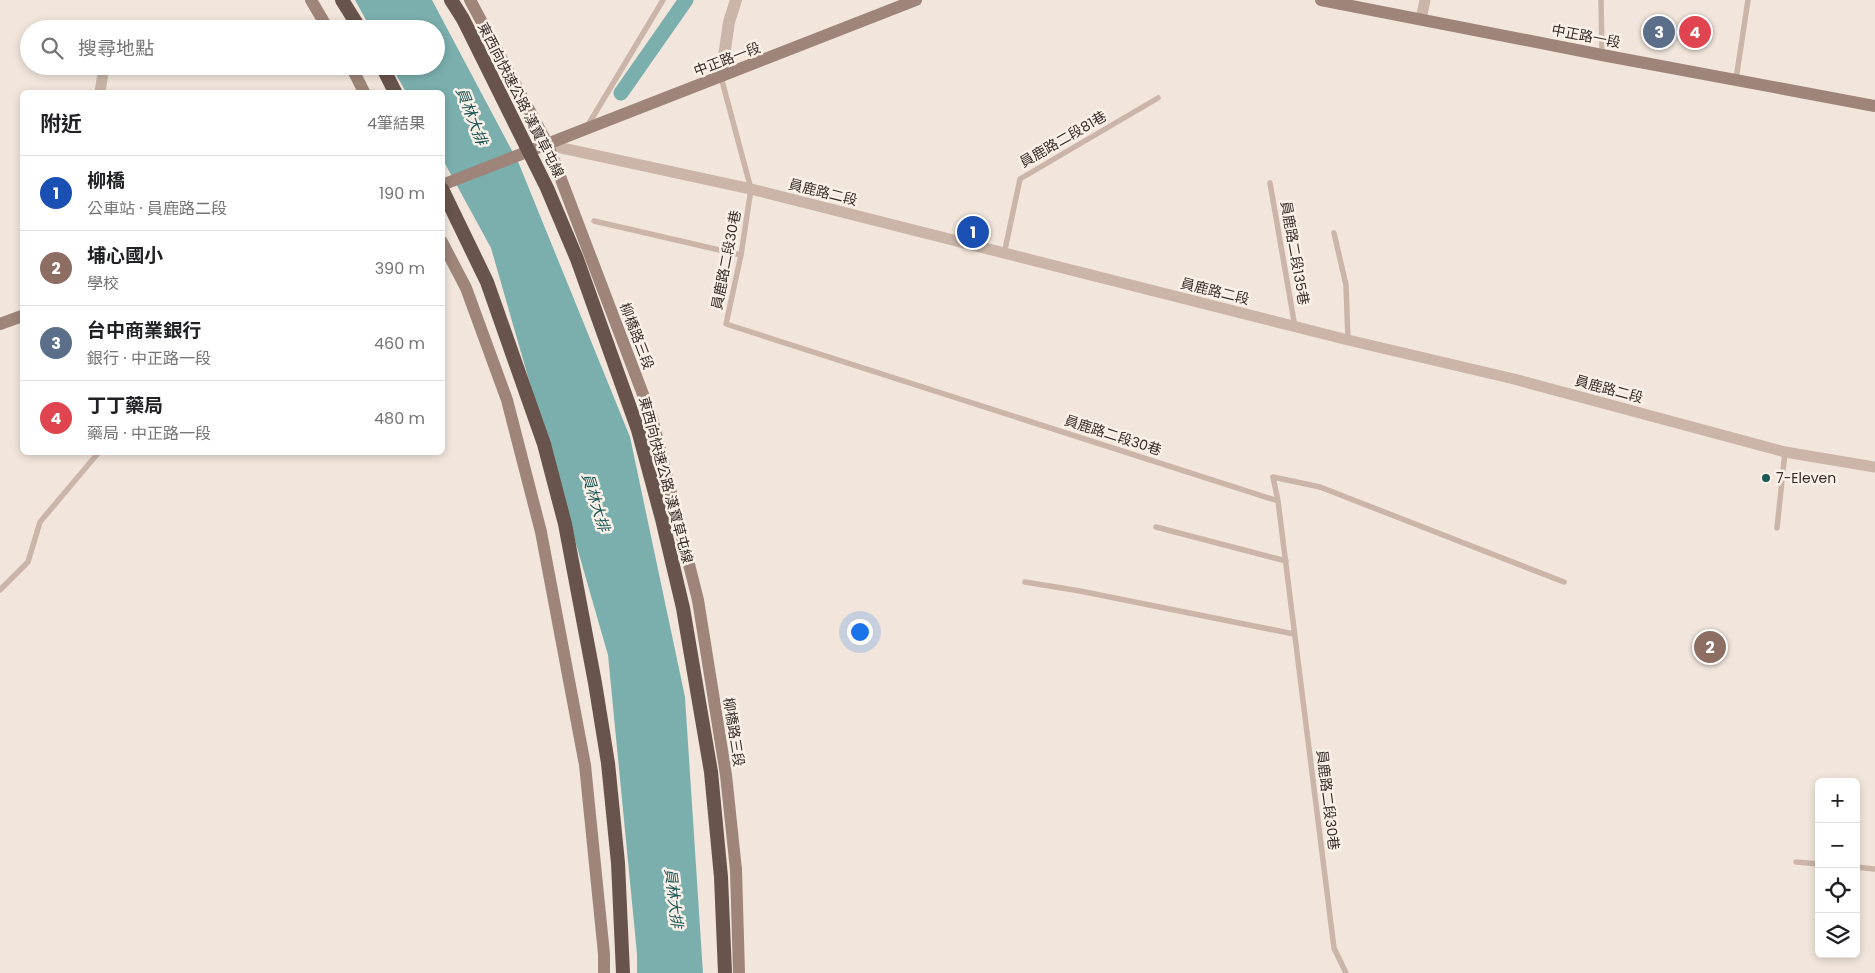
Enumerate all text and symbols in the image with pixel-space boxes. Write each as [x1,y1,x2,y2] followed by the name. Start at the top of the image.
[1643,13,1675,51] pin: 3
[1679,13,1711,51] pin: 4
[473,19,569,181] street label: 東西向快速公路 漢寶草屯線
[20,20,445,75] search box
[1550,20,1622,52] street label: 中正路一段
[38,34,66,62] icon: search
[78,35,154,62] text: 搜尋地點
[691,37,763,81] street label: 中正路一段
[451,84,493,150] water label: 員林大排
[1016,106,1110,172] street label: 員鹿路二段81巷
[40,109,82,138] text: 附近
[367,112,425,135] text: 4筆結果
[87,167,125,194] text: 柳橋
[787,174,859,210] street label: 員鹿路二段
[53,182,59,205] text: 1
[379,182,425,205] text: 190 m
[87,197,227,220] text: 公車站 · 員鹿路二段
[1276,199,1314,307] street label: 員鹿路二段135巷
[707,208,745,312] street label: 員鹿路二段30巷
[957,213,989,251] pin: 1
[87,242,163,269] text: 埔心國小
[51,257,61,280] text: 2
[375,257,425,280] text: 390 m
[87,272,119,295] text: 學校
[1179,273,1251,309] street label: 員鹿路二段
[615,300,659,372] street label: 柳橋路三段
[87,317,201,344] text: 台中商業銀行
[51,332,61,355] text: 3
[374,332,425,355] text: 460 m
[87,347,211,370] text: 銀行 · 中正路一段
[1573,370,1645,408] street label: 員鹿路二段
[87,392,163,419] text: 丁丁藥局
[634,394,698,566] street label: 東西向快速公路 漢寶草屯線
[51,407,61,430] text: 4
[374,407,425,430] text: 480 m
[1062,410,1164,460] street label: 員鹿路二段30巷
[87,422,211,445] text: 藥局 · 中正路一段
[1776,468,1836,488] place label: 7-Eleven
[577,470,615,536] water label: 員林大排
[1760,472,1772,484] marker: 7-Eleven
[847,619,873,645] your location
[1694,628,1726,666] pin: 2
[719,696,749,768] street label: 柳橋路三段
[1312,749,1344,851] street label: 員鹿路二段30巷
[1815,778,1860,958] map controls
[1815,778,1860,823] button: +
[1815,823,1860,868] button: −
[660,867,688,931] water label: 員林大排
[1815,868,1860,913] button: locate
[1815,913,1860,958] button: layers

